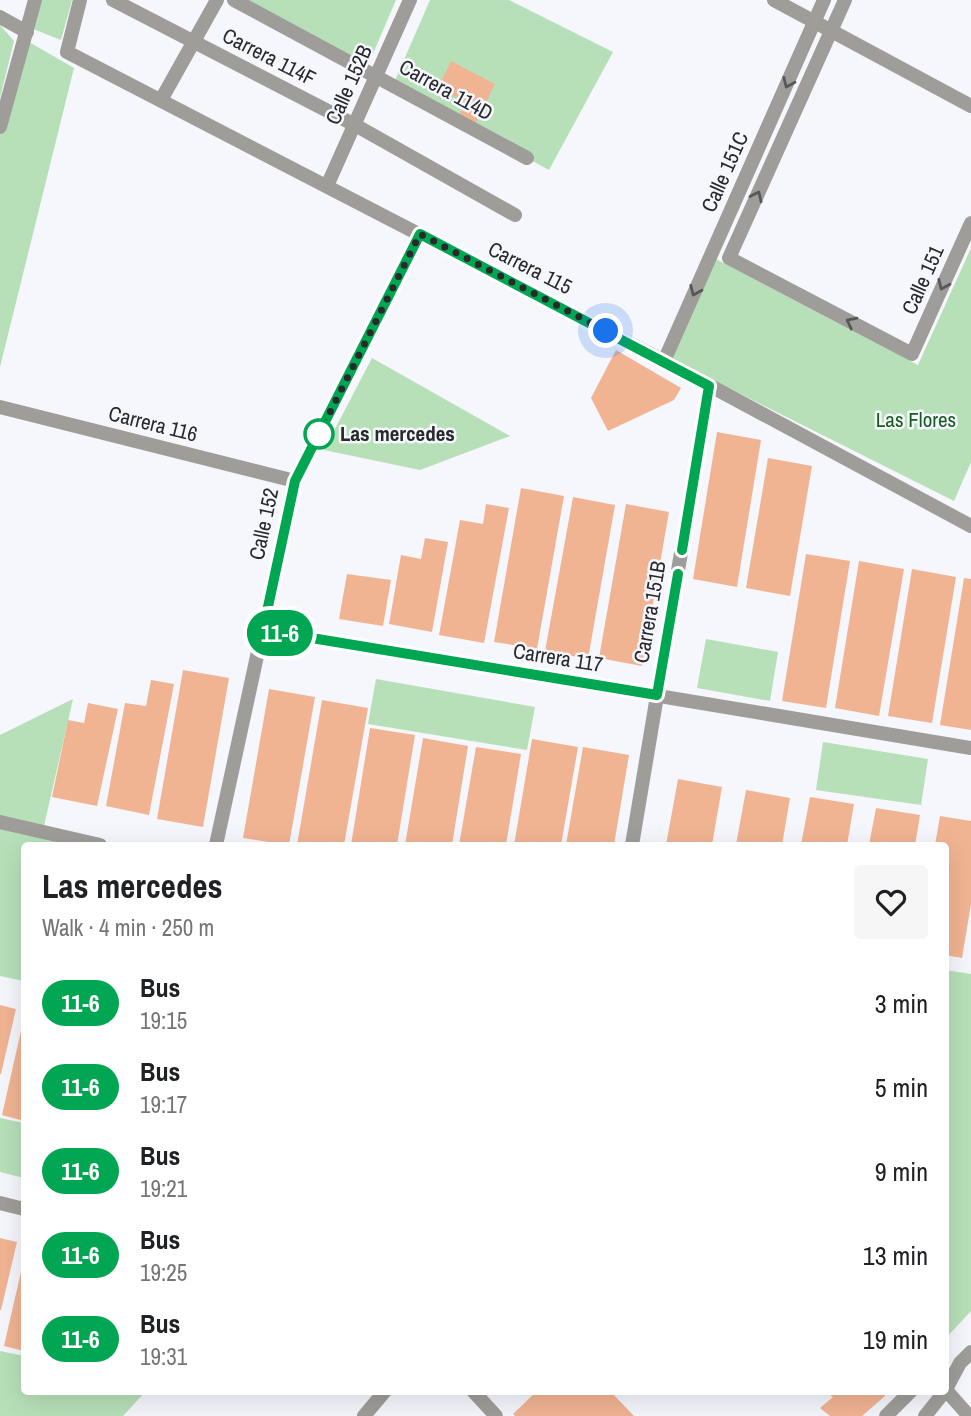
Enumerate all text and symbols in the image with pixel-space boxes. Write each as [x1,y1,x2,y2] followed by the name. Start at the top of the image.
[218,21,321,92] street label: Carrera 114F
[318,40,379,129] street label: Calle 152B
[394,52,498,127] street label: Carrera 114D
[782,76,796,88] one-way arrow
[694,127,755,217] street label: Calle 151C
[749,191,763,203] one-way arrow
[483,234,577,301] street label: Carrera 115
[895,240,951,319] street label: Calle 151
[937,278,951,290] one-way arrow
[689,284,703,296] one-way arrow
[588,313,623,348] your location
[846,317,858,331] one-way arrow
[106,398,201,449] street label: Carrera 116
[876,405,956,434] park label: Las Flores
[304,419,334,449] marker: Las mercedes
[340,419,455,448] place label: Las mercedes
[242,485,285,562] street label: Calle 152
[626,558,673,665] street label: Carrera 151B
[231,610,329,656] line badge: 11-6
[261,617,299,649] text: 11-6
[511,636,605,679] street label: Carrera 117
[42,864,223,908] text: Las mercedes
[854,865,928,939] button: heart
[42,912,214,943] text: Walk · 4 min · 250 m
[140,970,180,1005] text: Bus
[875,986,928,1021] text: 3 min
[61,987,100,1019] text: 11-6
[140,1005,187,1036] text: 19:15
[140,1054,180,1089] text: Bus
[875,1070,928,1105] text: 5 min
[61,1071,100,1103] text: 11-6
[140,1089,187,1120] text: 19:17
[140,1138,180,1173] text: Bus
[875,1154,928,1189] text: 9 min
[61,1155,100,1187] text: 11-6
[140,1173,187,1204] text: 19:21
[140,1222,180,1257] text: Bus
[863,1238,928,1273] text: 13 min
[61,1239,100,1271] text: 11-6
[140,1257,187,1288] text: 19:25
[140,1306,180,1341] text: Bus
[863,1322,928,1357] text: 19 min
[61,1323,100,1355] text: 11-6
[140,1341,187,1372] text: 19:31

